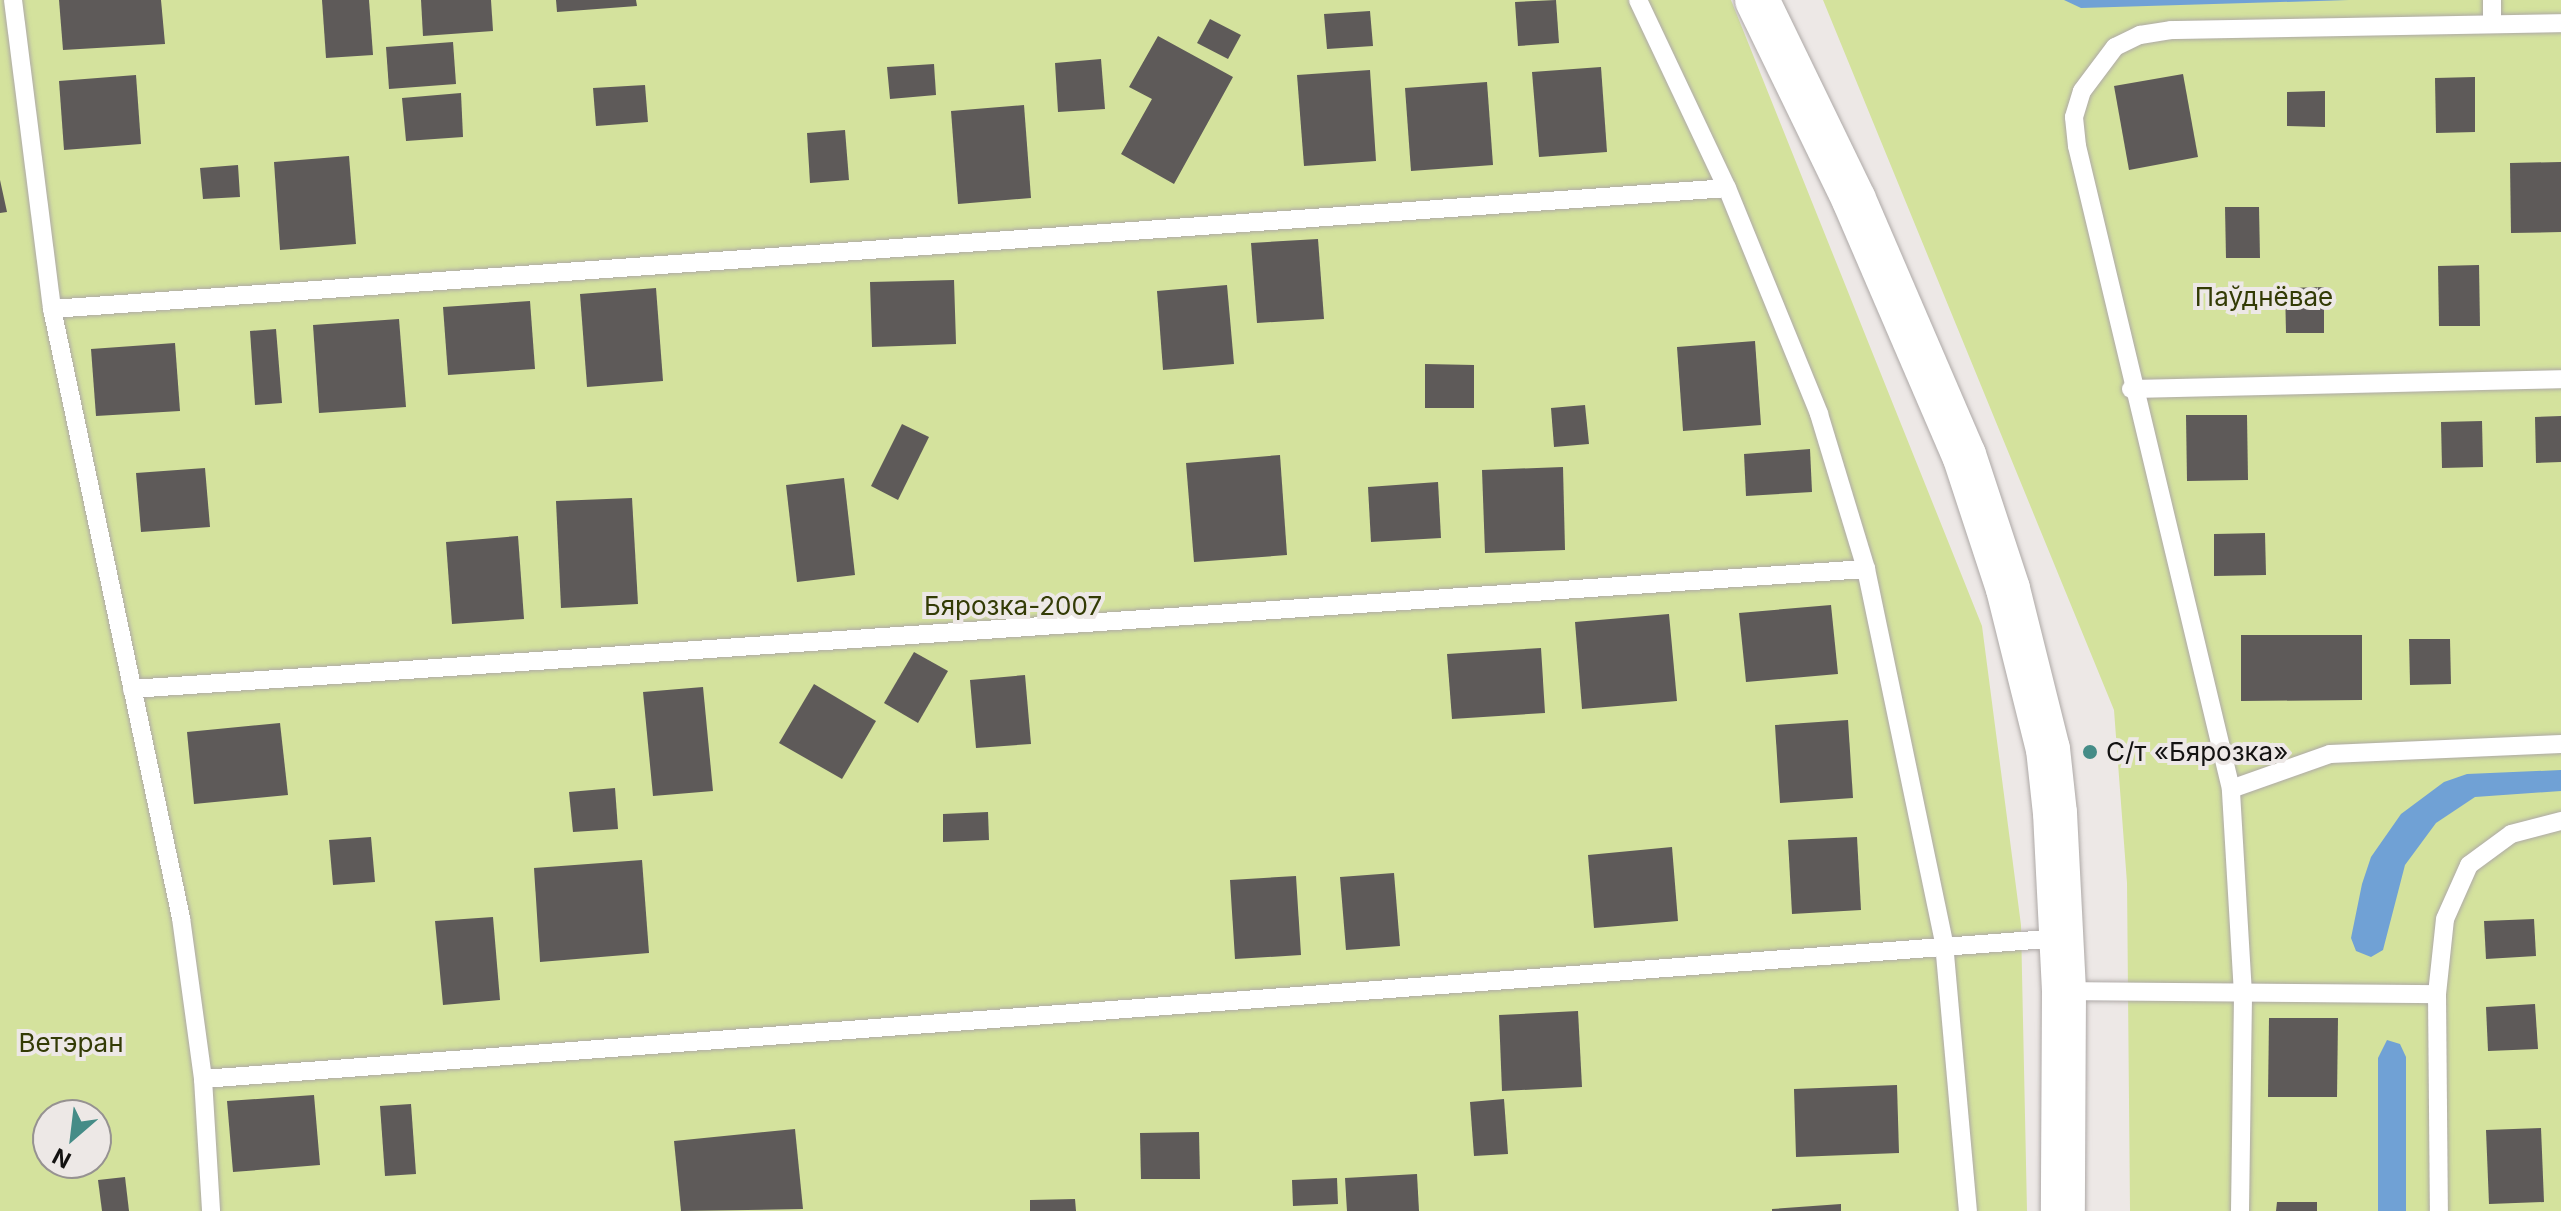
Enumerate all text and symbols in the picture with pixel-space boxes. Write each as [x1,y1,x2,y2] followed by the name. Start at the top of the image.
[2195,281,2333,313] park label: Паўднёвае
[924,590,1102,622] park label: Бярозка-2007
[2106,736,2288,768] place label: С/т «Бярозка»
[2081,743,2099,761] marker: С/т «Бярозка»
[18,1027,124,1059] park label: Ветэран
[32,1099,112,1179] north arrow
[48,1143,75,1174] text: N

